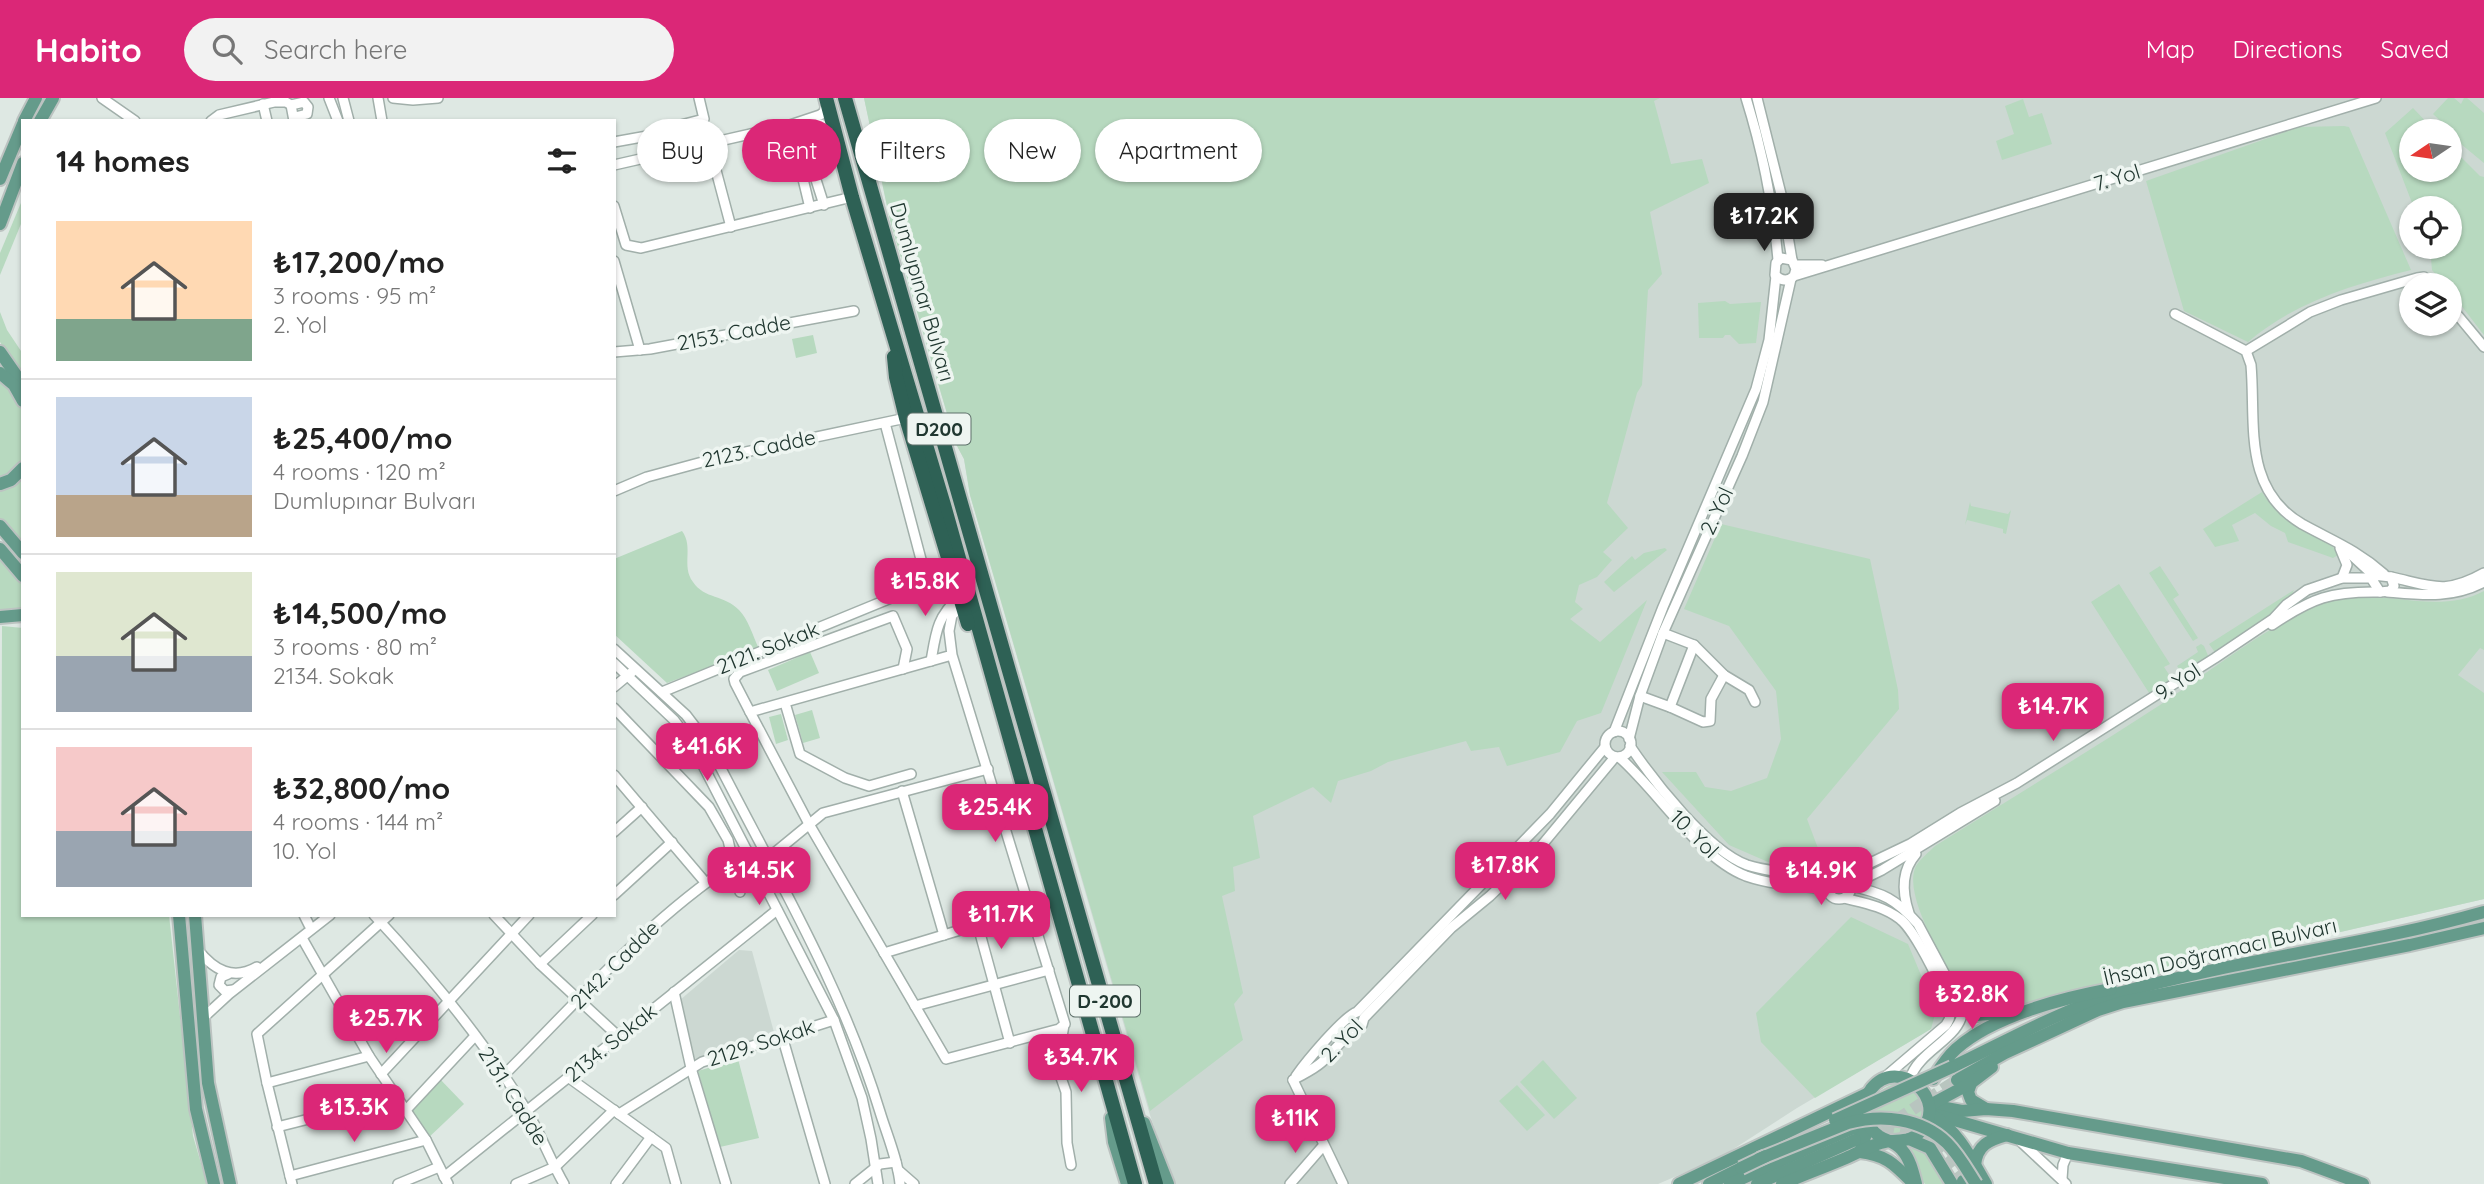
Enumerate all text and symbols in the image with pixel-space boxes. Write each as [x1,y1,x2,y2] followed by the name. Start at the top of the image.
[184,18,674,81] search box
[35,29,142,70] text: Habito
[208,30,246,68] icon: search
[264,33,407,66] text: Search here
[2146,34,2195,64] text: Map
[2233,34,2343,64] text: Directions
[2381,34,2449,64] text: Saved
[637,119,728,182] chip: Buy
[742,119,841,182] chip: Rent
[855,119,970,182] chip: Filters
[984,119,1081,182] chip: New
[1095,119,1262,182] chip: Apartment
[2399,119,2462,182] north arrow
[2399,119,2462,336] map controls
[56,142,190,180] text: 14 homes
[543,142,581,180] icon: filters
[2090,158,2143,196] street label: 7. Yol
[1707,194,1821,253] pin: ₺17.2K
[2399,196,2462,259] button: locate
[885,199,961,384] street label: Dumlupınar Bulvarı
[1730,201,1798,230] text: ₺17.2K
[273,243,445,281] text: ₺17,200/mo
[112,249,196,333] icon: home
[2399,273,2462,336] button: layers
[273,281,436,310] text: 3 rooms · 95 m²
[675,308,793,356] street label: 2153. Cadde
[273,310,327,339] text: 2. Yol
[908,414,970,444] road number: D200
[273,419,453,457] text: ₺25,400/mo
[700,423,818,473] street label: 2123. Cadde
[112,425,196,509] icon: home
[273,457,446,486] text: 4 rooms · 120 m²
[1694,483,1738,539] street label: 2. Yol
[273,486,476,515] text: Dumlupınar Bulvarı
[868,559,982,618] pin: ₺15.8K
[890,566,960,595] text: ₺15.8K
[273,594,447,632] text: ₺14,500/mo
[112,600,196,684] icon: home
[713,615,823,679] street label: 2121. Sokak
[273,632,437,661] text: 3 rooms · 80 m²
[2150,657,2205,705] street label: 9. Yol
[273,661,394,690] text: 2134. Sokak
[1996,684,2110,743] pin: ₺14.7K
[2018,691,2088,720] text: ₺14.7K
[650,724,764,783] pin: ₺41.6K
[672,731,742,760] text: ₺41.6K
[273,769,450,807] text: ₺32,800/mo
[112,775,196,859] icon: home
[938,784,1052,844] pin: ₺25.4K
[958,792,1032,821] text: ₺25.4K
[1665,804,1724,863] street label: 10. Yol
[273,807,443,836] text: 4 rooms · 144 m²
[273,836,337,865] text: 10. Yol
[1448,842,1562,902] pin: ₺17.8K
[702,848,816,907] pin: ₺14.5K
[1764,848,1878,907] pin: ₺14.9K
[1471,850,1539,879] text: ₺17.8K
[723,855,795,884] text: ₺14.5K
[1786,855,1856,884] text: ₺14.9K
[944,892,1058,951] pin: ₺11.7K
[968,899,1034,928] text: ₺11.7K
[2101,912,2339,991] street label: İhsan Doğramacı Bulvarı
[564,914,664,1014] street label: 2142. Cadde
[1915,972,2029,1031] pin: ₺32.8K
[1935,979,2009,1008] text: ₺32.8K
[1070,986,1140,1016] road number: D-200
[329,996,443,1055] pin: ₺25.7K
[559,997,662,1087] street label: 2134. Sokak
[349,1003,423,1032] text: ₺25.7K
[704,1013,818,1072] street label: 2129. Sokak
[1315,1013,1368,1067] street label: 2. Yol
[1024,1034,1138,1094] pin: ₺34.7K
[473,1041,554,1150] street label: 2131. Cadde
[1044,1042,1118,1071] text: ₺34.7K
[297,1084,411,1144] pin: ₺13.3K
[319,1092,389,1121] text: ₺13.3K
[1254,1096,1336,1155] pin: ₺11K
[1271,1103,1319,1132] text: ₺11K

